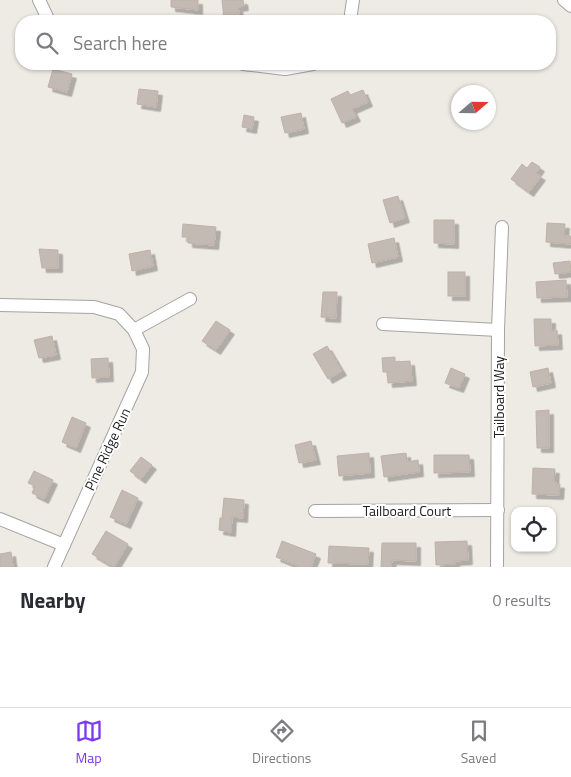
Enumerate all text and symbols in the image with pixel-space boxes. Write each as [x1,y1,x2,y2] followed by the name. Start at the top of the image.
[15,15,556,70] search box
[73,28,167,57] text: Search here
[33,29,61,57] icon: search
[451,85,496,130] north arrow
[488,356,509,438] street label: Tailboard Way
[79,404,135,494] street label: Pine Ridge Run
[363,500,451,521] street label: Tailboard Court
[511,507,556,552] map controls
[511,507,556,552] button: locate
[20,584,85,616] text: Nearby
[492,588,551,612] text: 0 results
[75,717,103,768] tab: Map
[252,717,311,768] tab: Directions
[461,717,496,768] tab: Saved

